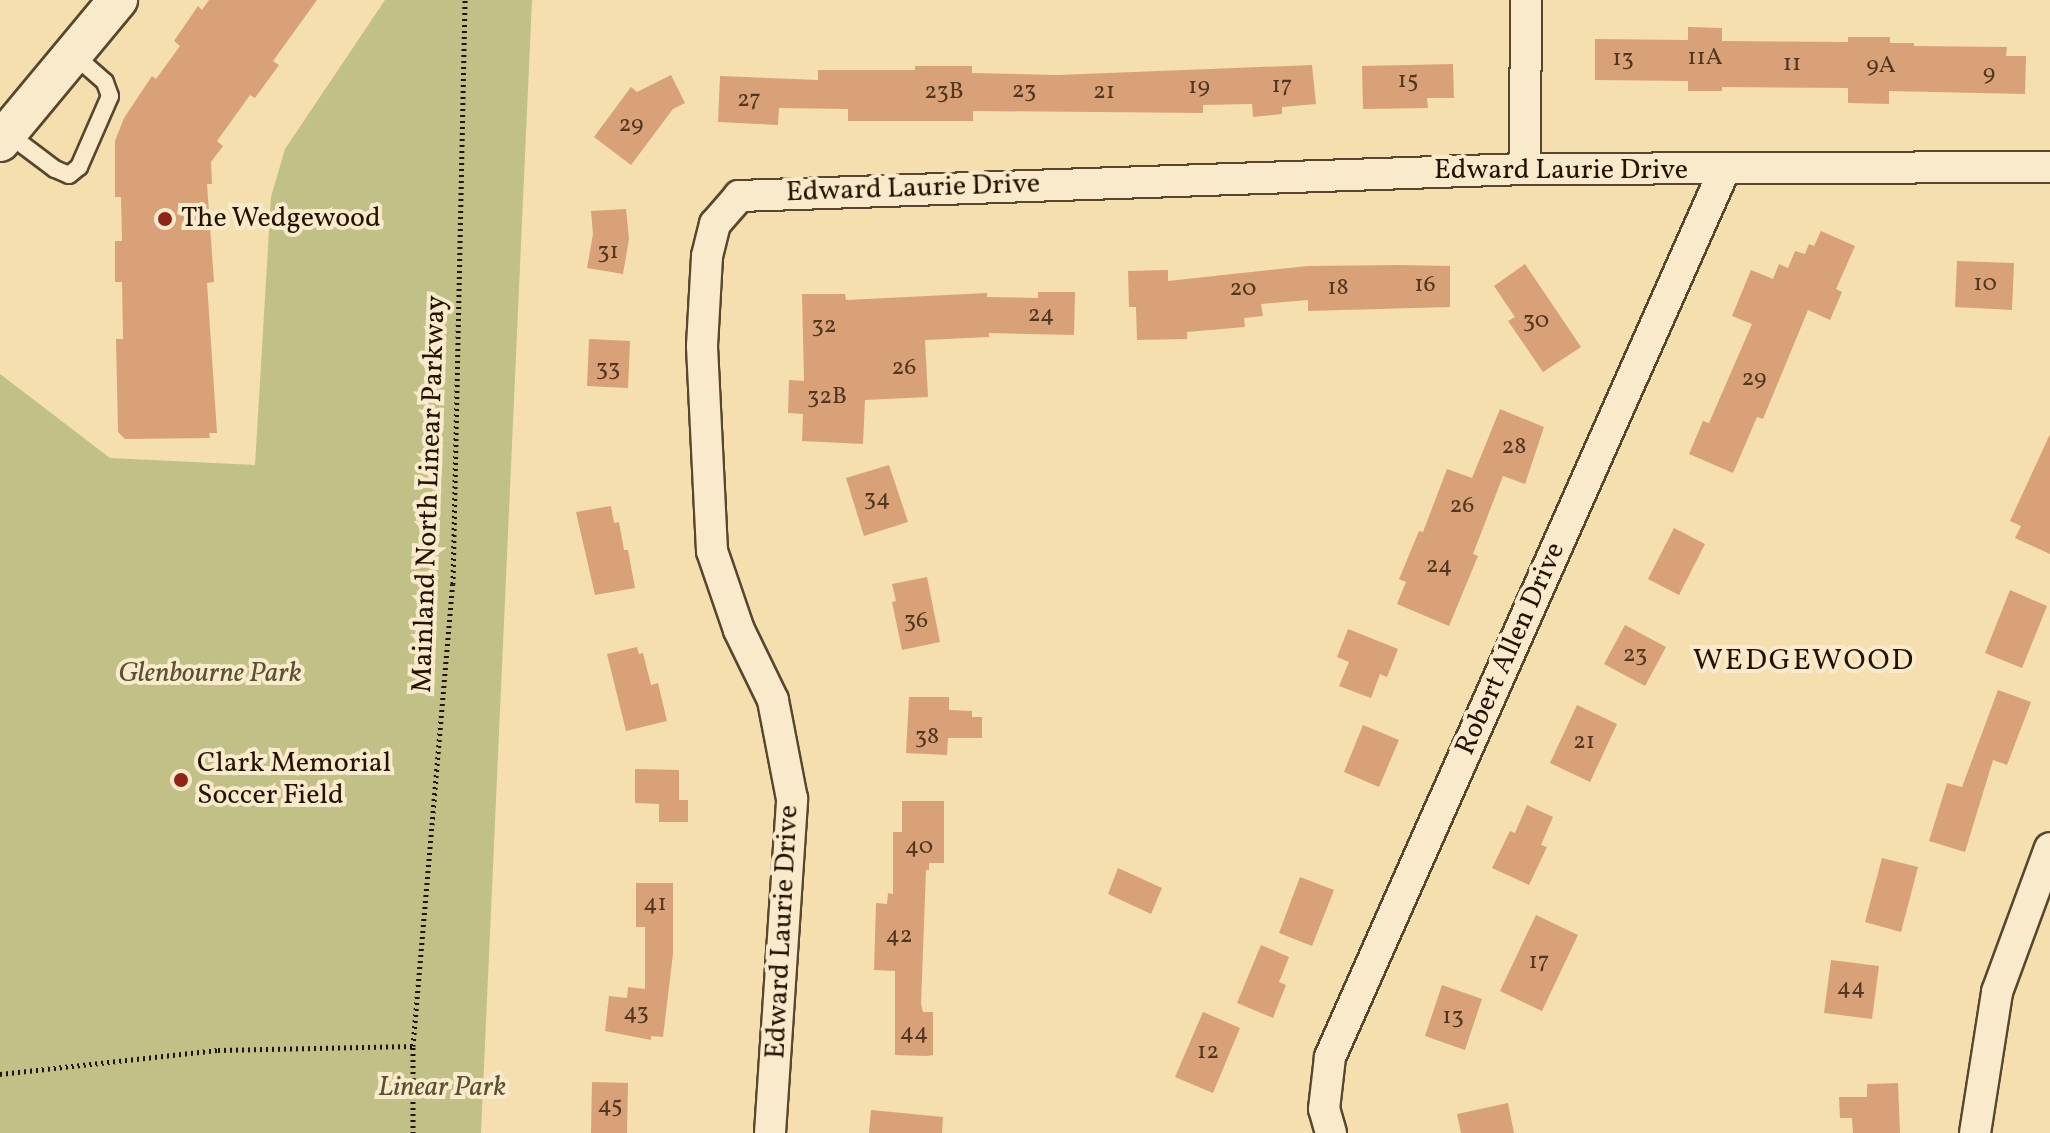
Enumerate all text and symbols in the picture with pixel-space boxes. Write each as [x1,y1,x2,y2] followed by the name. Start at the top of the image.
[1687,45,1723,73] house number: 11A
[1612,46,1634,74] house number: 13
[1783,51,1801,79] house number: 11
[1866,53,1896,81] house number: 9A
[1983,61,1995,89] house number: 9
[1398,68,1418,96] house number: 15
[1272,73,1292,101] house number: 17
[1188,74,1210,102] house number: 19
[1012,78,1036,106] house number: 23
[924,79,964,107] house number: 23B
[1093,79,1115,107] house number: 21
[737,87,761,115] house number: 27
[618,112,644,140] house number: 29
[1434,154,1688,188] street label: Edward Laurie Drive
[785,168,1041,210] street label: Edward Laurie Drive
[181,202,382,236] place label: The Wedgewood
[156,210,174,228] marker: The Wedgewood
[597,239,619,267] house number: 31
[1973,271,1997,299] house number: 10
[1414,272,1436,300] house number: 16
[1327,275,1349,303] house number: 18
[1229,276,1257,304] house number: 20
[406,295,454,693] street label: Mainland North Linear Parkway
[1028,302,1054,330] house number: 24
[1523,308,1549,336] house number: 30
[811,313,837,341] house number: 32
[891,355,917,383] house number: 26
[596,356,620,384] house number: 33
[1741,366,1767,394] house number: 29
[807,384,847,412] house number: 32B
[1501,434,1527,462] house number: 28
[864,486,890,514] house number: 34
[1449,493,1475,521] house number: 26
[1449,537,1573,761] street label: Robert Allen Drive
[1426,553,1452,581] house number: 24
[904,608,928,636] house number: 36
[1623,642,1647,670] house number: 23
[1693,643,1915,679] district label: WEDGEWOOD
[118,657,302,691] park label: Glenbourne Park
[915,724,939,752] house number: 38
[1573,729,1595,757] house number: 21
[197,747,391,813] place label: Clark Memorial Soccer Field
[172,771,190,789] marker: Clark Memorial Soccer Field
[760,804,806,1060] street label: Edward Laurie Drive
[905,834,933,862] house number: 40
[643,891,667,919] house number: 41
[885,923,913,951] house number: 42
[1529,949,1549,977] house number: 17
[1837,975,1865,1003] house number: 44
[623,1000,649,1028] house number: 43
[1442,1004,1464,1032] house number: 13
[900,1020,928,1048] house number: 44
[1197,1039,1219,1067] house number: 12
[378,1071,506,1105] park label: Linear Park
[597,1093,623,1121] house number: 45

